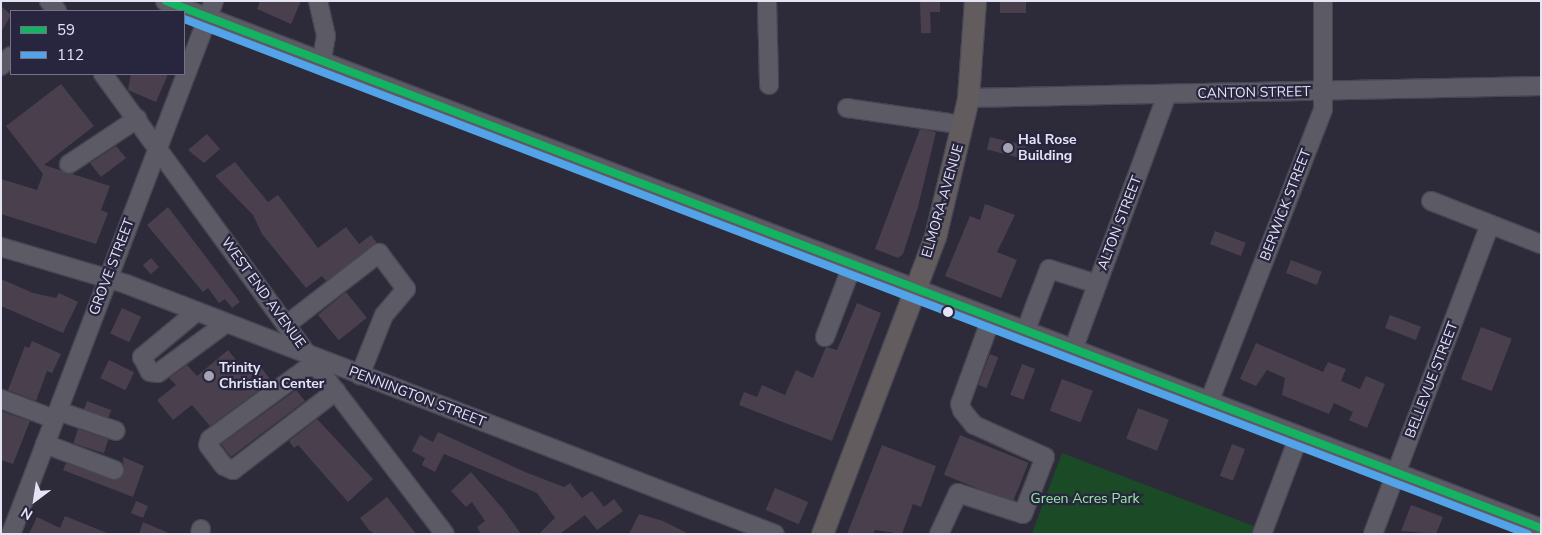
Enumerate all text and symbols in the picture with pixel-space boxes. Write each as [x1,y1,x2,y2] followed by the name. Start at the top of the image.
[10,10,185,75] legend
[57,20,75,40] text: 59
[57,45,84,65] text: 112
[1197,84,1311,102] street label: CANTON STREET
[1018,132,1077,164] place label: Hal Rose Building
[919,142,967,260] street label: ELMORA AVENUE
[1002,142,1014,154] marker: Hal Rose Building
[1257,147,1315,263] street label: BERWICK STREET
[1094,174,1146,272] street label: ALTON STREET
[86,216,138,318] street label: GROVE STREET
[217,235,309,351] street label: WEST END AVENUE
[943,307,953,317] unlabelled marker
[1402,319,1462,441] street label: BELLEVUE STREET
[219,360,324,392] place label: Trinity Christian Center
[346,363,488,431] street label: PENNINGTON STREET
[203,370,215,382] marker: Trinity Christian Center
[10,475,60,525] north arrow
[1031,491,1139,507] park label: Green Acres Park
[18,502,36,524] text: N

